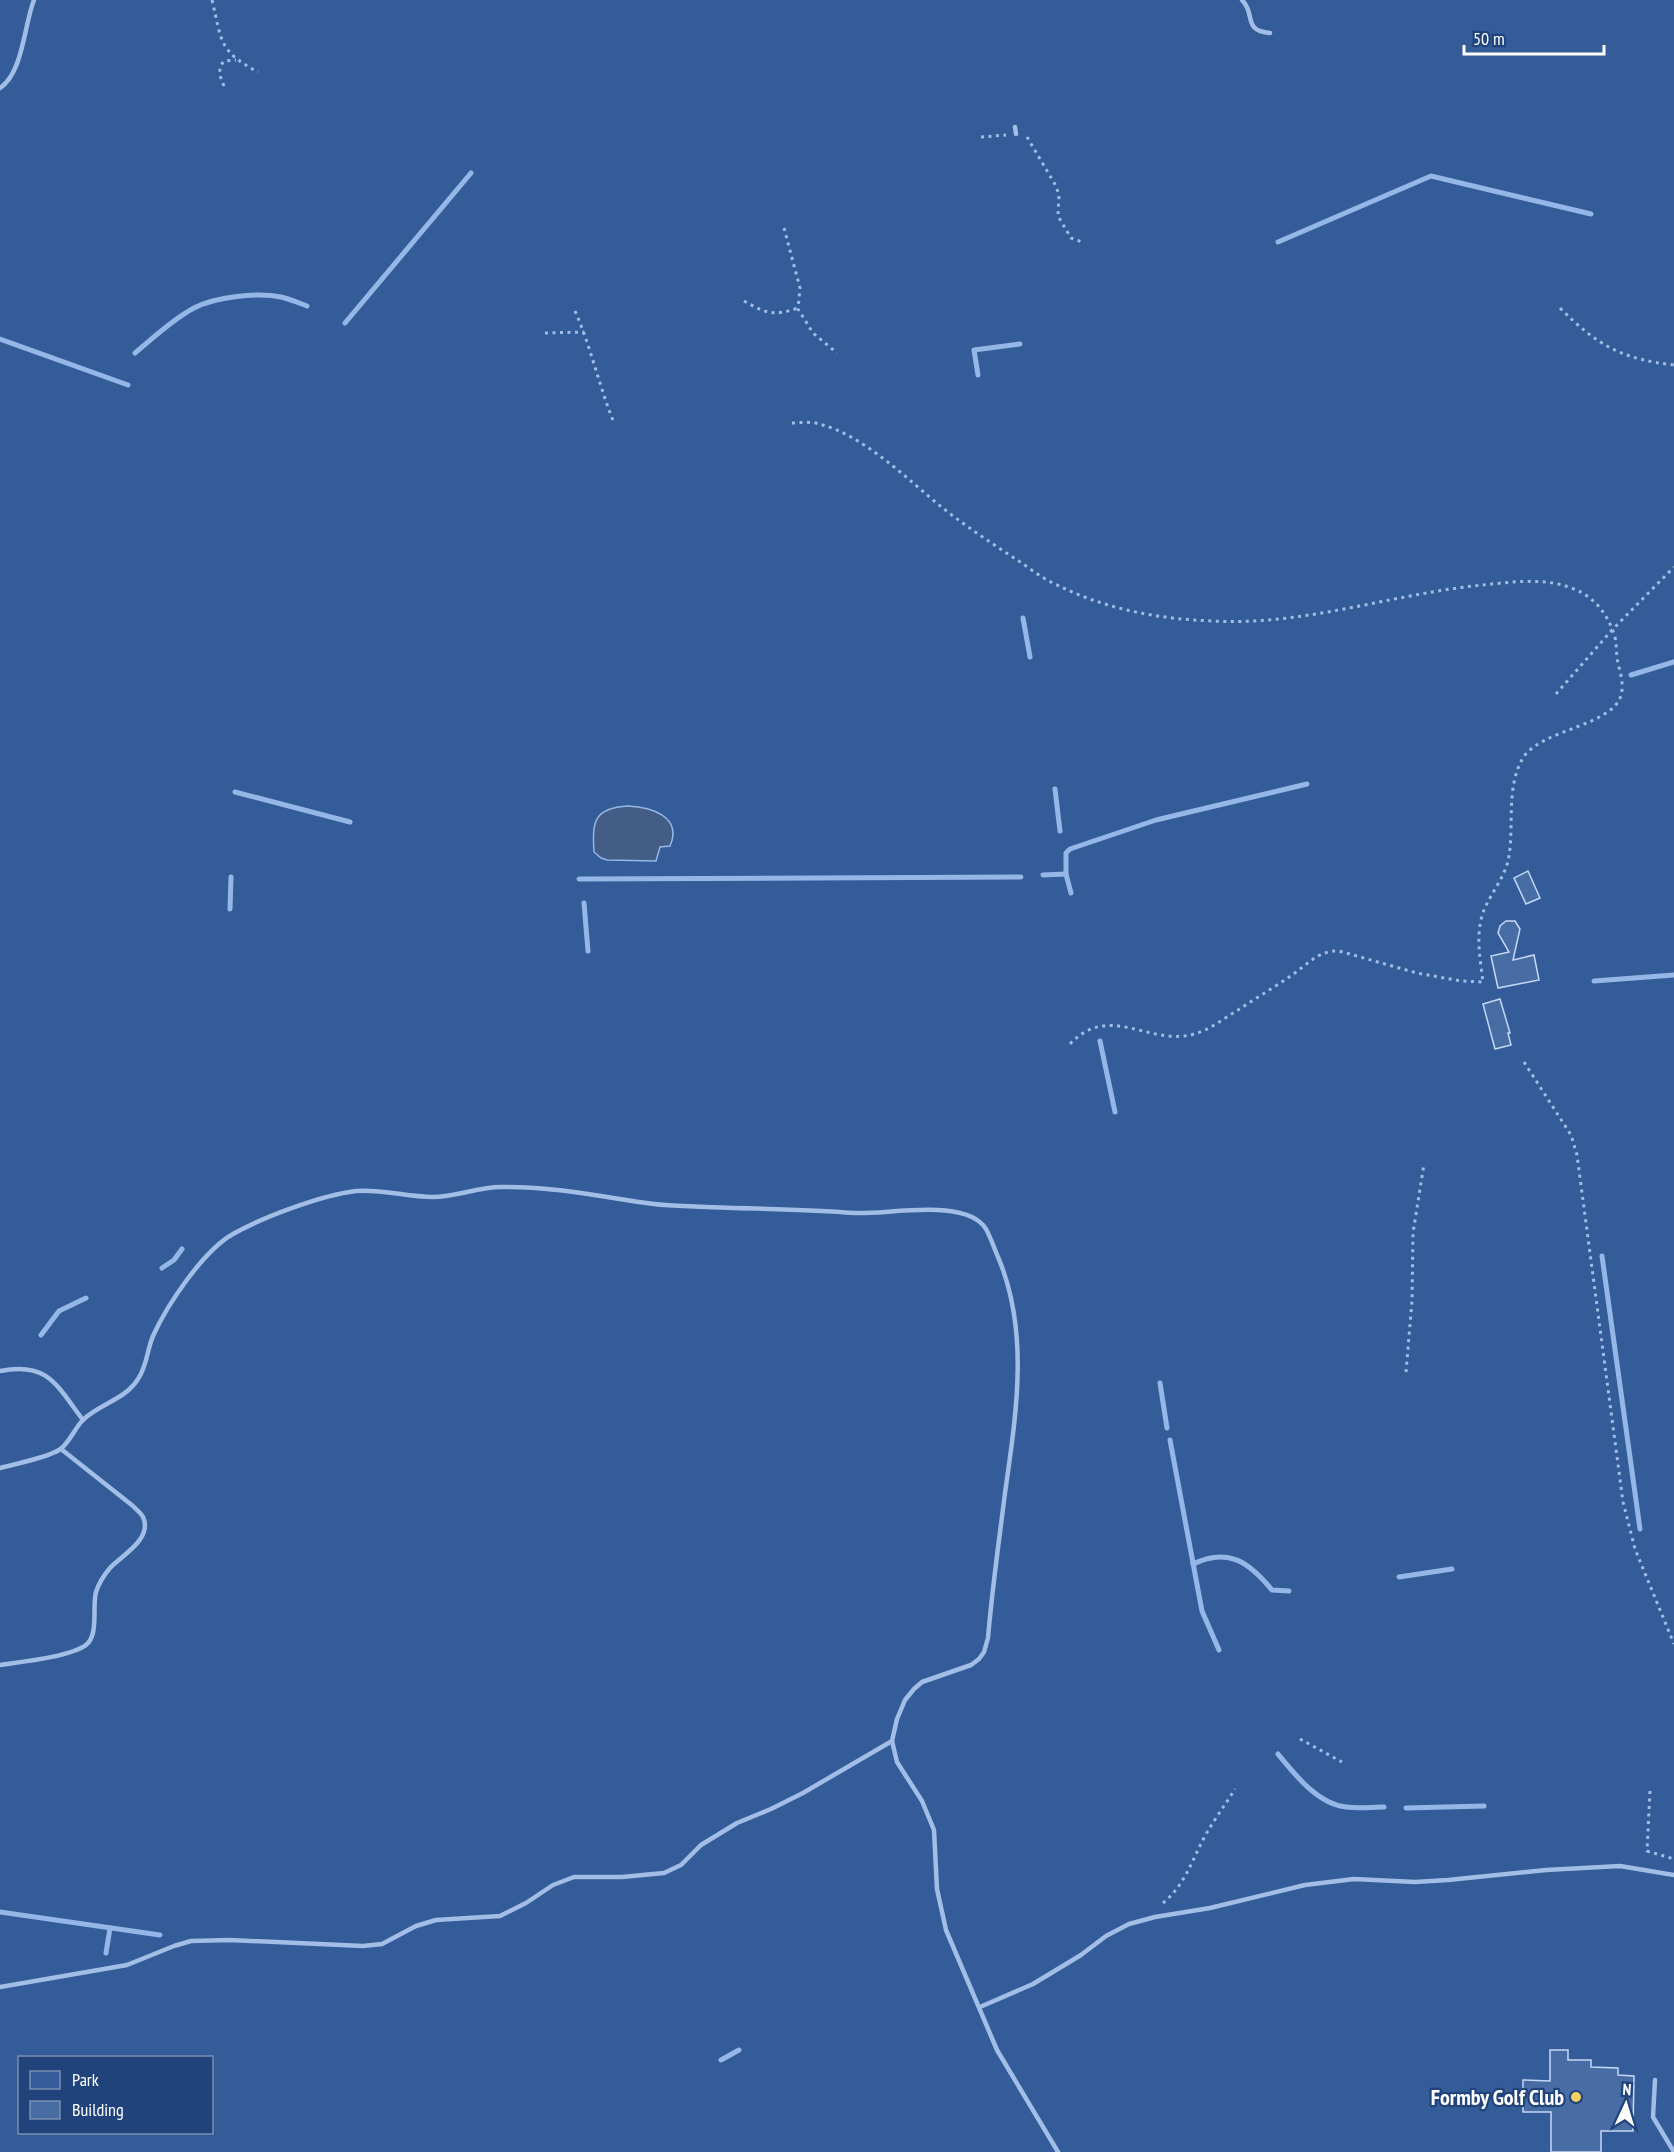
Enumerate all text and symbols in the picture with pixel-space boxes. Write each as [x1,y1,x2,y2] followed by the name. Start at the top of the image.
[1464,18,1604,56] scale bar
[1473,27,1505,50] text: 50 m
[18,2056,213,2134] legend
[72,2068,99,2091] text: Park
[1596,2074,1656,2134] north arrow
[1622,2079,1632,2099] text: N
[1431,2083,1564,2111] place label: Formby Golf Club
[1569,2090,1583,2104] marker: Formby Golf Club
[72,2098,124,2121] text: Building

